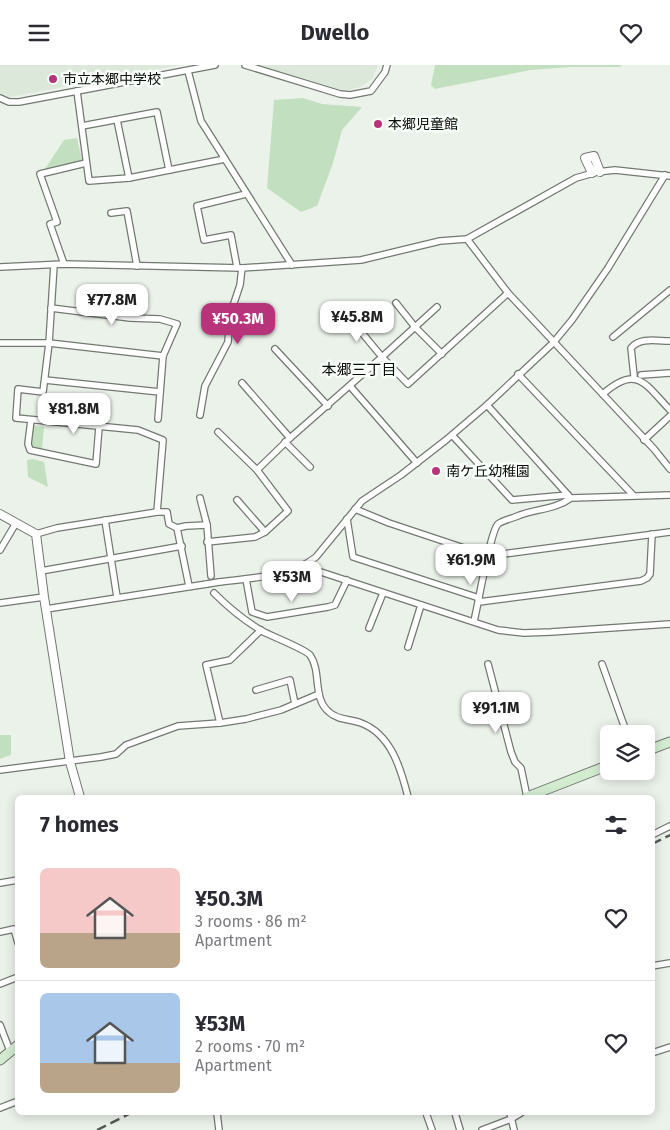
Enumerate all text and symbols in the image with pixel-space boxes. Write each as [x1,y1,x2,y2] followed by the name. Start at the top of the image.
[25,19,53,47] icon: menu
[301,19,369,46] text: Dwello
[617,19,645,47] icon: heart
[63,71,161,88] place label: 市立本郷中学校
[47,73,59,85] marker: 市立本郷中学校
[388,116,458,133] place label: 本郷児童館
[372,118,384,130] marker: 本郷児童館
[71,283,153,326] pin: ¥77.8M
[87,290,137,309] text: ¥77.8M
[316,301,398,343] pin: ¥45.8M
[197,303,279,345] pin: ¥50.3M
[331,307,383,326] text: ¥45.8M
[212,309,264,328] text: ¥50.3M
[321,361,397,379] district label: 本郷三丁目
[33,393,115,435] pin: ¥81.8M
[49,399,99,418] text: ¥81.8M
[446,463,530,480] place label: 南ケ丘幼稚園
[430,465,442,477] marker: 南ケ丘幼稚園
[430,543,512,586] pin: ¥61.9M
[446,550,496,569] text: ¥61.9M
[262,561,322,603] pin: ¥53M
[273,567,311,586] text: ¥53M
[455,691,537,734] pin: ¥91.1M
[472,698,520,717] text: ¥91.1M
[600,725,655,780] map controls
[600,725,655,780] button: layers
[602,811,630,839] icon: filters
[40,812,119,838] text: 7 homes
[195,886,263,912] text: ¥50.3M
[80,888,140,948] icon: home
[602,904,630,932] icon: heart
[195,912,307,931] text: 3 rooms · 86 m²
[195,931,272,950] text: Apartment
[195,1011,245,1037] text: ¥53M
[80,1013,140,1073] icon: home
[602,1029,630,1057] icon: heart
[195,1037,305,1056] text: 2 rooms · 70 m²
[195,1056,272,1075] text: Apartment

